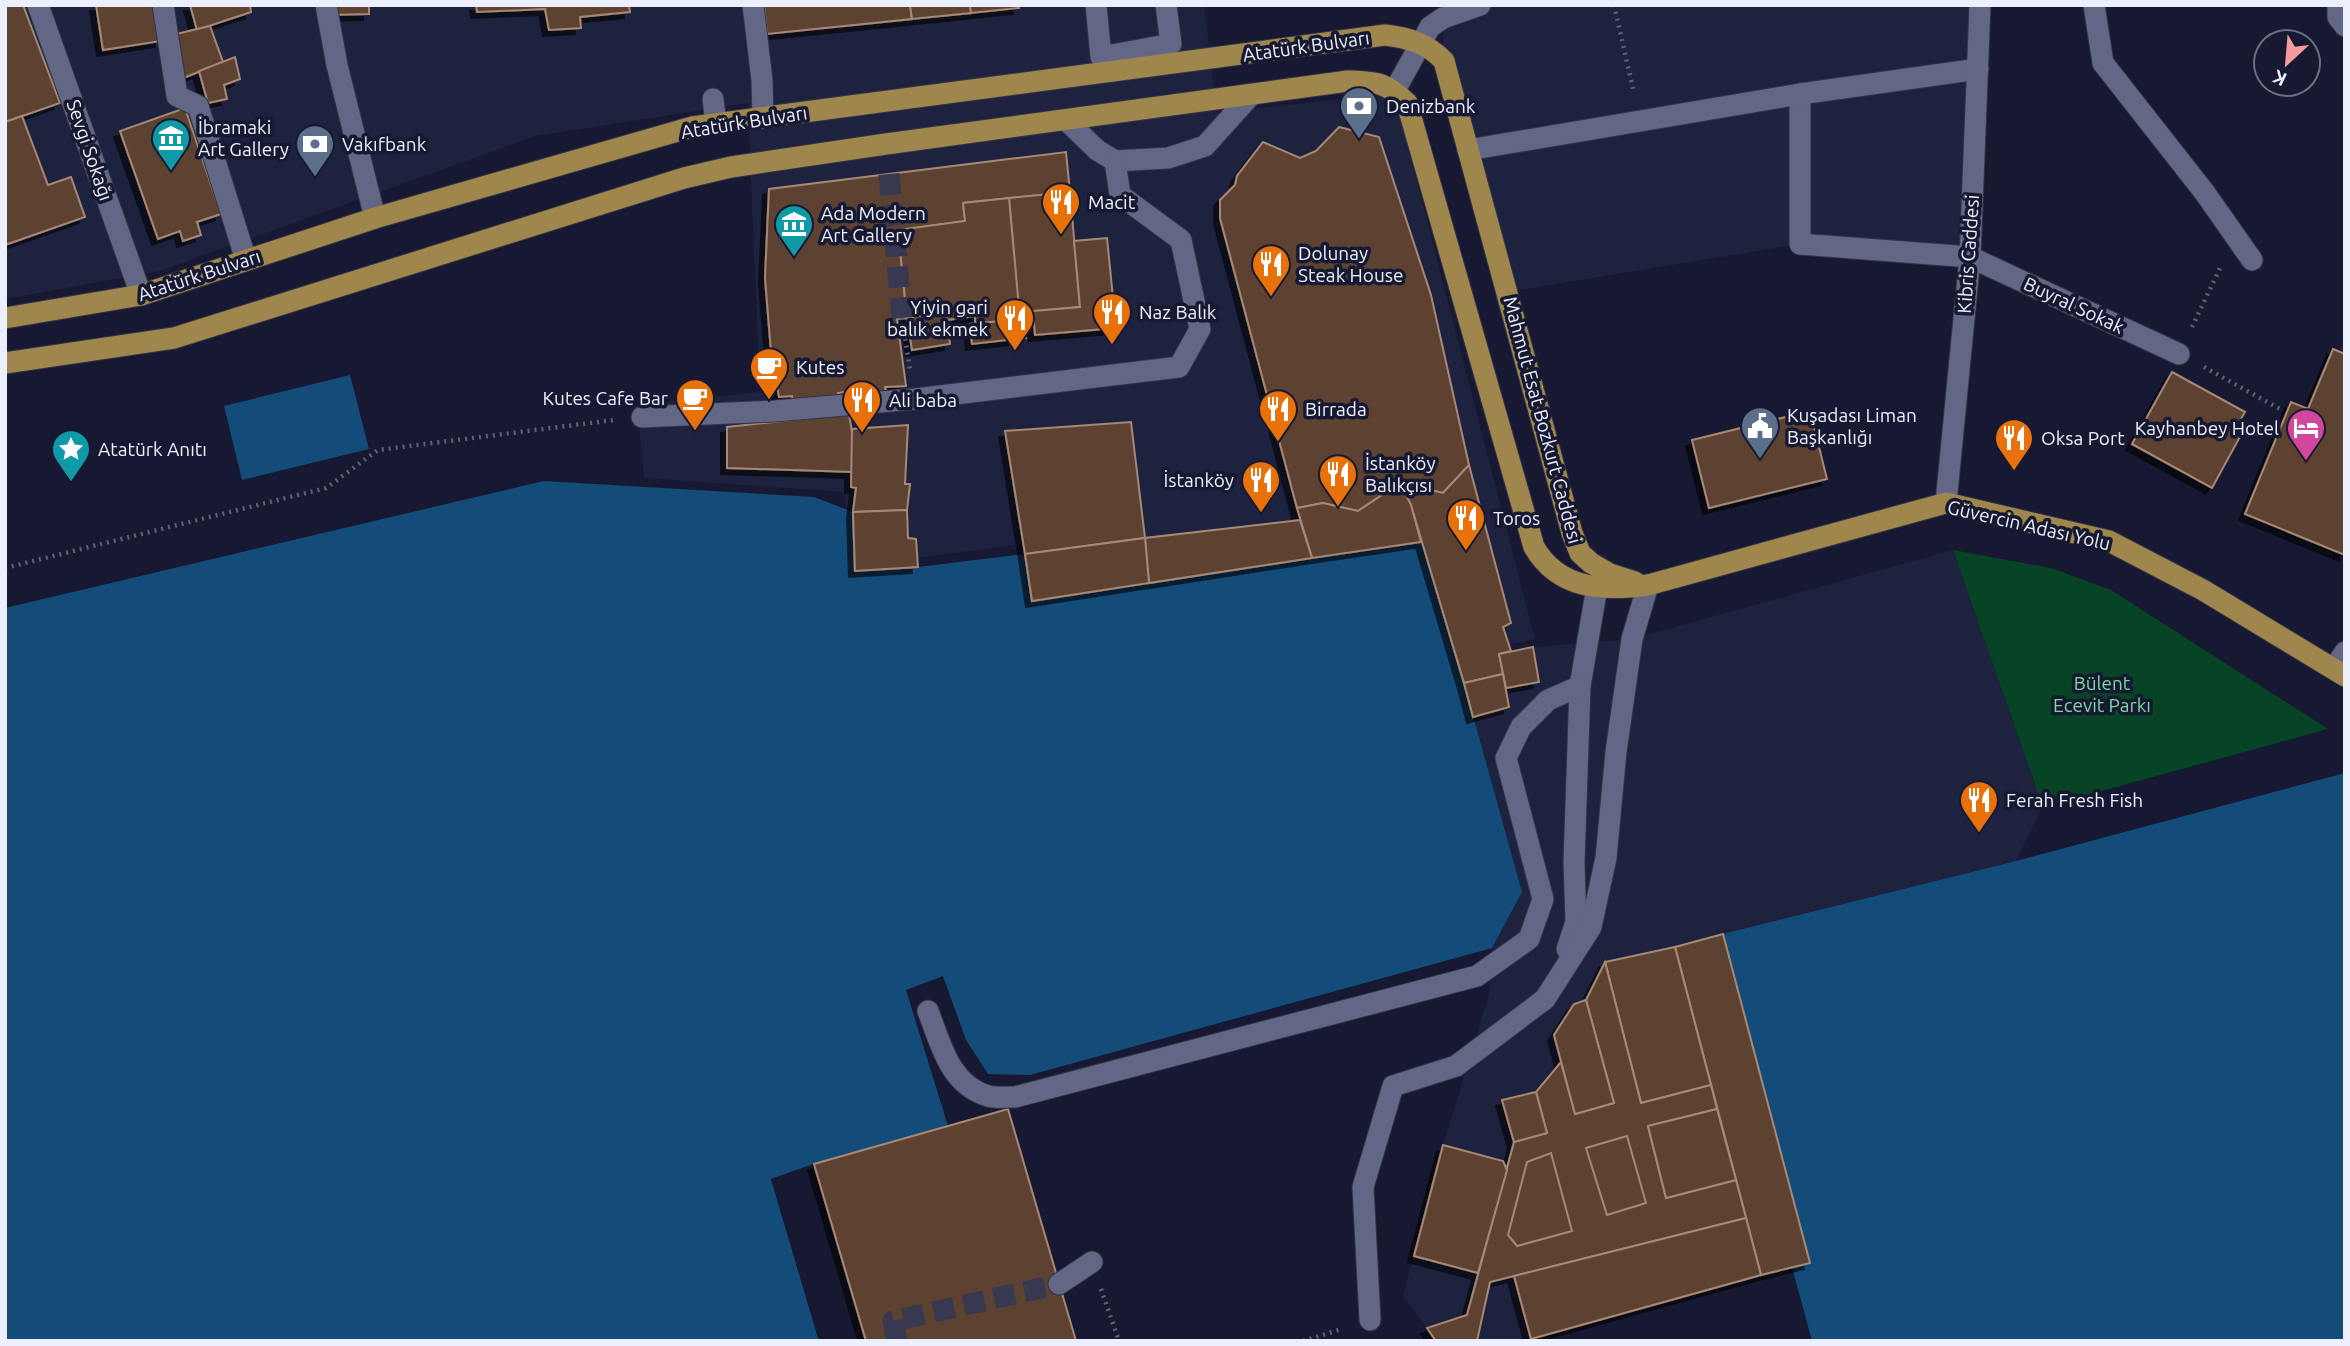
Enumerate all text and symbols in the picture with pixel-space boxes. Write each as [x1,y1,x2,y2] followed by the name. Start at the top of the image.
[1241,26,1371,66] street label: Atatürk Bulvarı
[2252,28,2322,98] north arrow
[2269,65,2290,91] text: K
[1338,85,1380,140] bank icon: Denizbank
[1386,95,1476,117] place label: Denizbank
[62,97,118,203] street label: Sevgi Sokağı
[679,101,809,143] street label: Atatürk Bulvarı
[198,116,289,160] place label: İbramaki Art Gallery
[150,117,192,172] museum icon: İbramaki Art Gallery
[294,123,336,178] bank icon: Vakıfbank
[342,133,427,155] place label: Vakıfbank
[1040,181,1082,236] restaurant icon: Macit
[1088,191,1136,213] place label: Macit
[1953,194,1983,314] street label: Kibris Caddesi
[821,202,926,246] place label: Ada Modern Art Gallery
[773,203,815,258] museum icon: Ada Modern Art Gallery
[1298,242,1404,286] place label: Dolunay Steak House
[1250,243,1292,298] restaurant icon: Dolunay Steak House
[135,245,263,305] street label: Atatürk Bulvarı
[2020,272,2128,338] street label: Buyral Sokak
[1091,291,1133,346] restaurant icon: Naz Balık
[1499,294,1587,546] street label: Mahmut Esat Bozkurt Caddesi
[887,296,988,340] place label: Yiyin gari balık ekmek
[994,297,1036,352] restaurant icon: Yiyin gari balık ekmek
[1139,301,1217,323] place label: Naz Balık
[748,346,790,401] cafe icon: Kutes
[796,356,845,378] place label: Kutes
[674,377,716,432] cafe icon: Kutes Cafe Bar
[841,379,883,434] restaurant icon: Ali baba
[543,387,668,409] place label: Kutes Cafe Bar
[1257,388,1299,443] restaurant icon: Birrada
[889,389,957,411] place label: Ali baba
[1305,398,1367,420] place label: Birrada
[1787,404,1917,448] place label: Kuşadası Liman Başkanlığı
[1739,405,1781,460] public building icon: Kuşadası Liman Başkanlığı
[2285,407,2327,462] hotel icon: Kayhanbey Hotel
[1993,417,2035,472] restaurant icon: Oksa Port
[2135,417,2279,439] place label: Kayhanbey Hotel
[2041,427,2125,449] place label: Oksa Port
[50,428,92,483] place icon: Atatürk Anıtı
[98,438,207,460] place label: Atatürk Anıtı
[1365,452,1436,496] place label: İstanköy Balıkçısı
[1317,453,1359,508] restaurant icon: İstanköy Balıkçısı
[1240,459,1282,514] restaurant icon: İstanköy
[1163,469,1234,491] place label: İstanköy
[1945,496,2113,554] street label: Güvercin Adası Yolu
[1445,497,1487,552] restaurant icon: Toros
[1493,507,1540,529] place label: Toros
[2053,672,2151,716] park label: Bülent Ecevit Parkı
[1958,779,2000,834] restaurant icon: Ferah Fresh Fish
[2006,789,2143,811] place label: Ferah Fresh Fish

